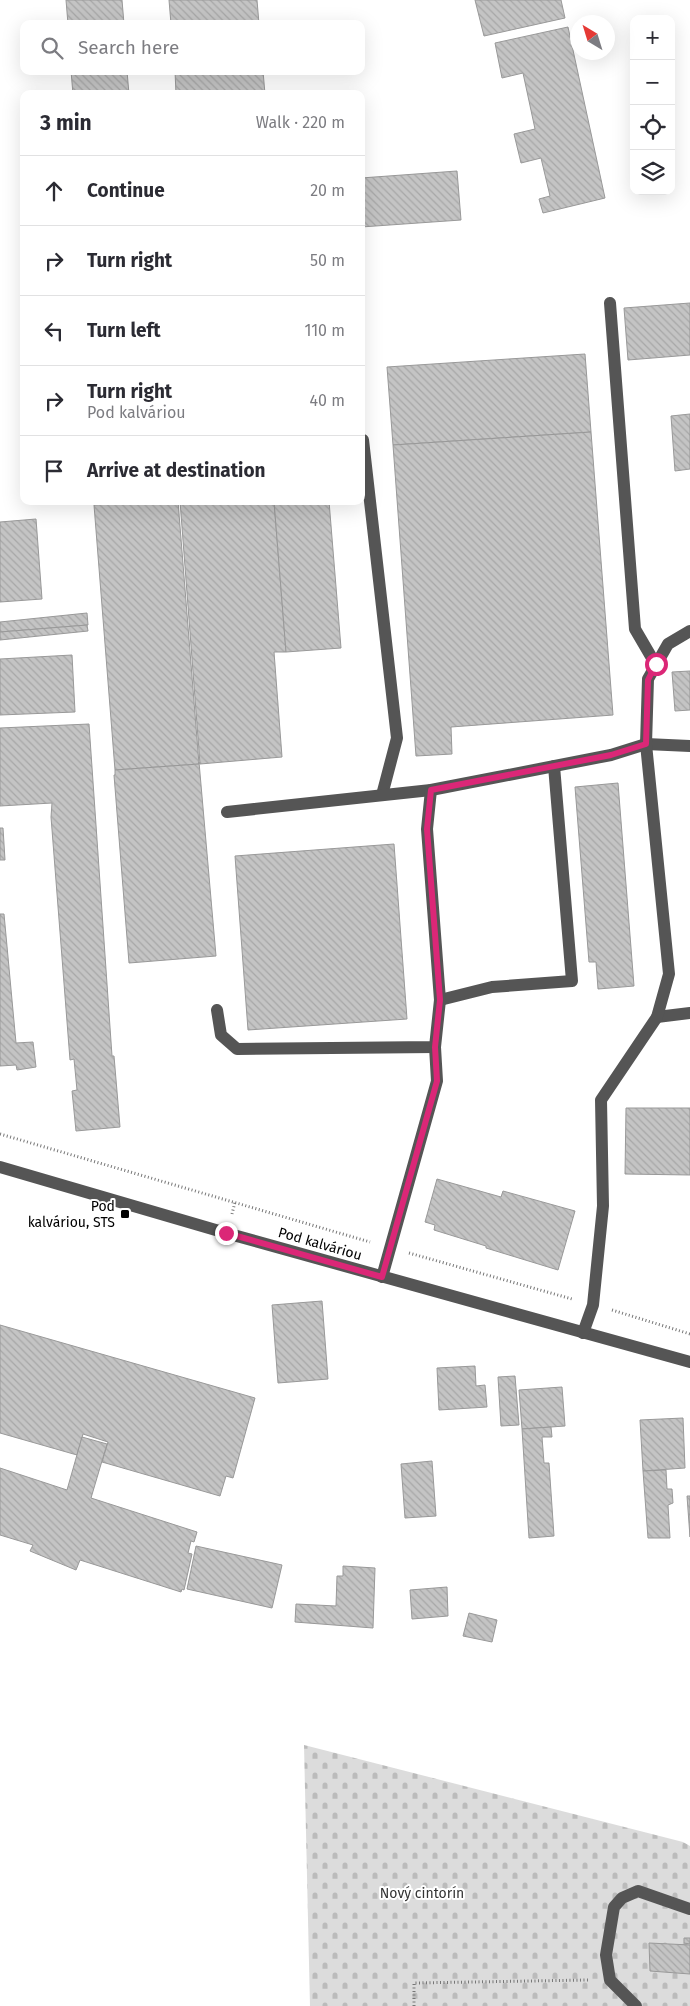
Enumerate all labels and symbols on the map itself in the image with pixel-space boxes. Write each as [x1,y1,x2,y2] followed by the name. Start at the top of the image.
[570,15,615,60] north arrow
[645,653,668,676] route start
[28,1198,115,1231] place label: Pod kalváriou, STS
[119,1208,131,1220] marker: Pod kalváriou, STS
[215,1222,238,1245] route end
[276,1224,364,1264] street label: Pod kalváriou
[380,1885,464,1902] park label: Nový cintorín

